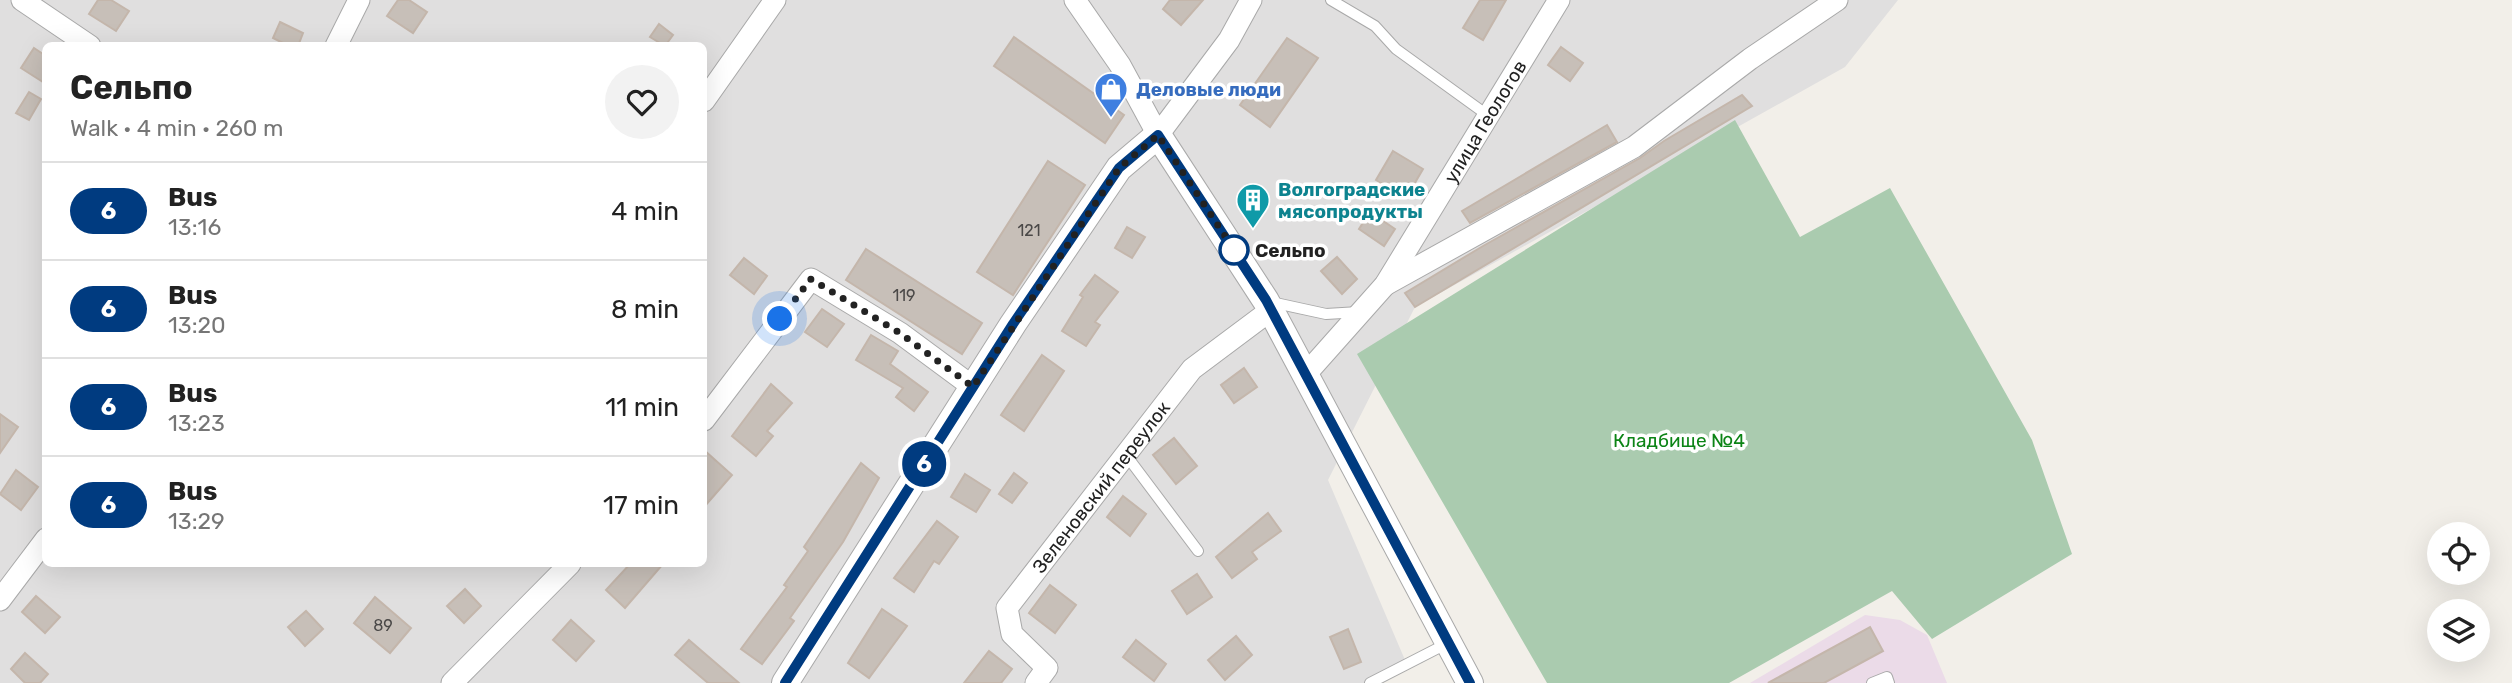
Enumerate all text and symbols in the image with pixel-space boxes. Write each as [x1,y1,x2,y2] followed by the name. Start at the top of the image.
[1439,56,1531,187] street label: улица Геологов
[605,65,679,139] button: heart
[70,68,193,107] text: Сельпо
[1092,70,1130,119] shop icon: Деловые люди
[1136,78,1281,101] place label: Деловые люди
[70,114,284,142] text: Walk · 4 min · 260 m
[1278,178,1425,223] place label: Волгоградские мясопродукты
[1234,181,1272,230] building icon: Волгоградские мясопродукты
[168,182,217,213] text: Bus
[611,196,679,227] text: 4 min
[101,197,116,225] text: 6
[168,213,221,241] text: 13:16
[1017,221,1041,240] house number: 121
[1219,235,1249,265] marker: Сельпо
[1255,239,1326,262] place label: Сельпо
[168,280,217,311] text: Bus
[892,286,916,305] house number: 119
[611,294,679,325] text: 8 min
[101,295,116,323] text: 6
[762,301,797,336] your location
[168,311,226,339] text: 13:20
[168,378,217,409] text: Bus
[605,392,679,423] text: 11 min
[101,393,116,421] text: 6
[1027,396,1174,577] street label: Зеленовский переулок
[168,409,225,437] text: 13:23
[1613,429,1745,452] park label: Кладбище №4
[901,441,947,487] line badge: 6
[916,450,932,478] text: 6
[168,476,217,507] text: Bus
[603,490,679,521] text: 17 min
[101,491,116,519] text: 6
[168,507,225,535] text: 13:29
[2427,522,2490,662] map controls
[2427,522,2490,585] button: locate
[2427,599,2490,662] button: layers
[373,616,393,635] house number: 89

